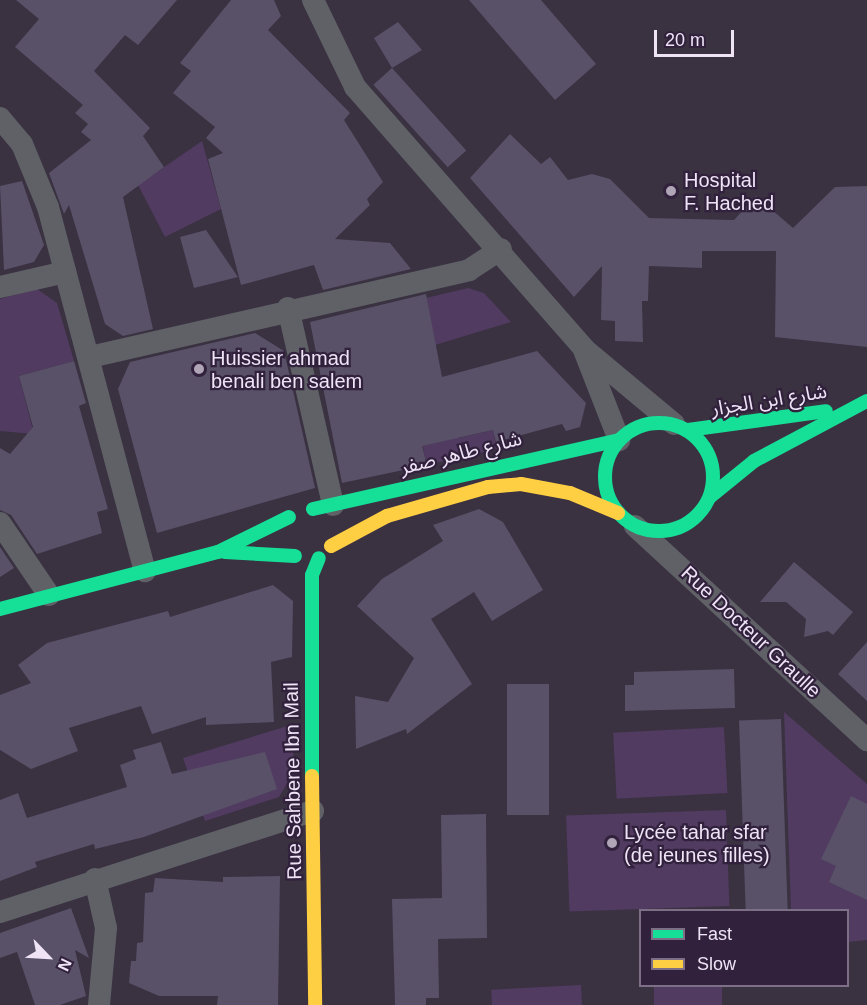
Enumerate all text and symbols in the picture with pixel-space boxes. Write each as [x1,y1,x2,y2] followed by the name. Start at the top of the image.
[657,18,736,56] scale bar
[665,30,705,50] text: 20 m
[684,168,774,215] place label: Hospital F. Hached
[662,182,680,200] marker: Hospital F. Hached
[211,346,362,393] place label: Huissier ahmad benali ben salem
[192,362,206,376] marker: Huissier ahmad benali ben salem
[709,379,829,421] street label: شارع ابن الجزار
[398,426,524,480] street label: شارع طاهر صفر
[676,561,826,703] street label: Rue Docteur Graulle
[279,682,307,880] street label: Rue Sahbene Ibn Mail
[624,820,770,867] place label: Lycée tahar sfar (de jeunes filles)
[605,836,619,850] marker: Lycée tahar sfar (de jeunes filles)
[639,909,849,987] legend
[697,924,732,944] text: Fast
[18,927,78,987] north arrow
[697,954,736,974] text: Slow
[55,956,75,974] text: N

